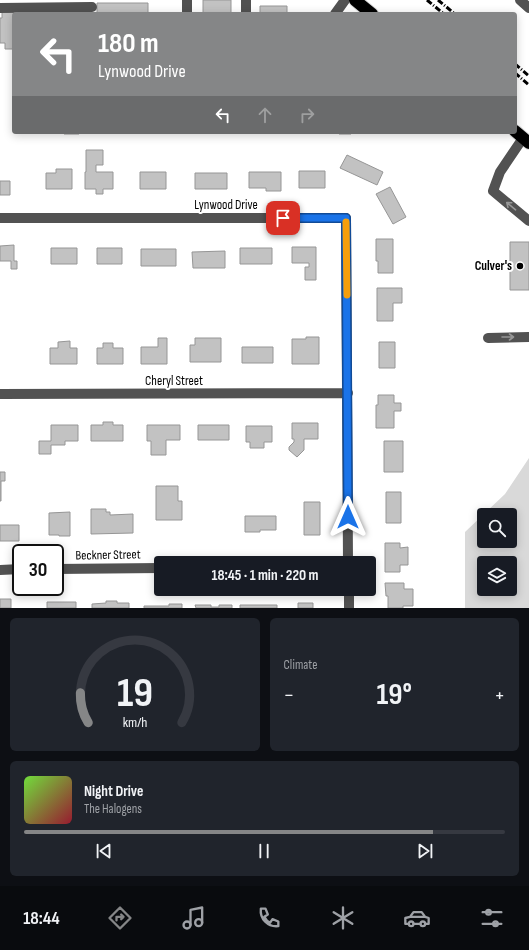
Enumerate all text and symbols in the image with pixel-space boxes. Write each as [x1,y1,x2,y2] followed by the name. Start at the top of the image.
[98,27,158,60] text: 180 m
[32,28,84,80] icon: left
[98,61,186,82] text: Lynwood Drive
[212,104,234,126] icon: left
[254,104,276,126] icon: ahead
[296,104,318,126] icon: right
[194,197,258,213] street label: Lynwood Drive
[266,201,300,235] pin
[506,202,516,211] one-way arrow
[272,207,294,229] icon: arrive
[475,258,512,274] place label: Culver's
[515,261,525,271] marker: Culver's
[501,334,514,341] one-way arrow
[145,373,203,389] street label: Cheryl Street
[327,496,369,538] position arrow
[477,508,517,596] map controls
[477,508,517,548] button: search
[12,544,64,596] speed limit sign: 30
[75,546,141,564] street label: Beckner Street
[477,556,517,596] button: layers
[212,566,318,585] text: 18:45 · 1 min · 220 m
[284,657,317,673] text: Climate
[117,668,153,717] text: 19
[377,677,412,713] text: 19°
[284,682,294,709] text: −
[494,682,505,709] text: +
[122,713,147,730] text: km/h
[84,782,143,801] text: Night Drive
[84,801,142,817] text: The Halogens
[93,840,115,862] icon: previous
[253,840,275,862] icon: pause
[414,840,436,862] icon: next
[106,904,134,932] icon: directions
[180,904,208,932] icon: music
[255,904,283,932] icon: phone
[329,904,357,932] icon: climate
[403,904,431,932] icon: car
[478,904,506,932] icon: filters
[23,908,60,929] text: 18:44

